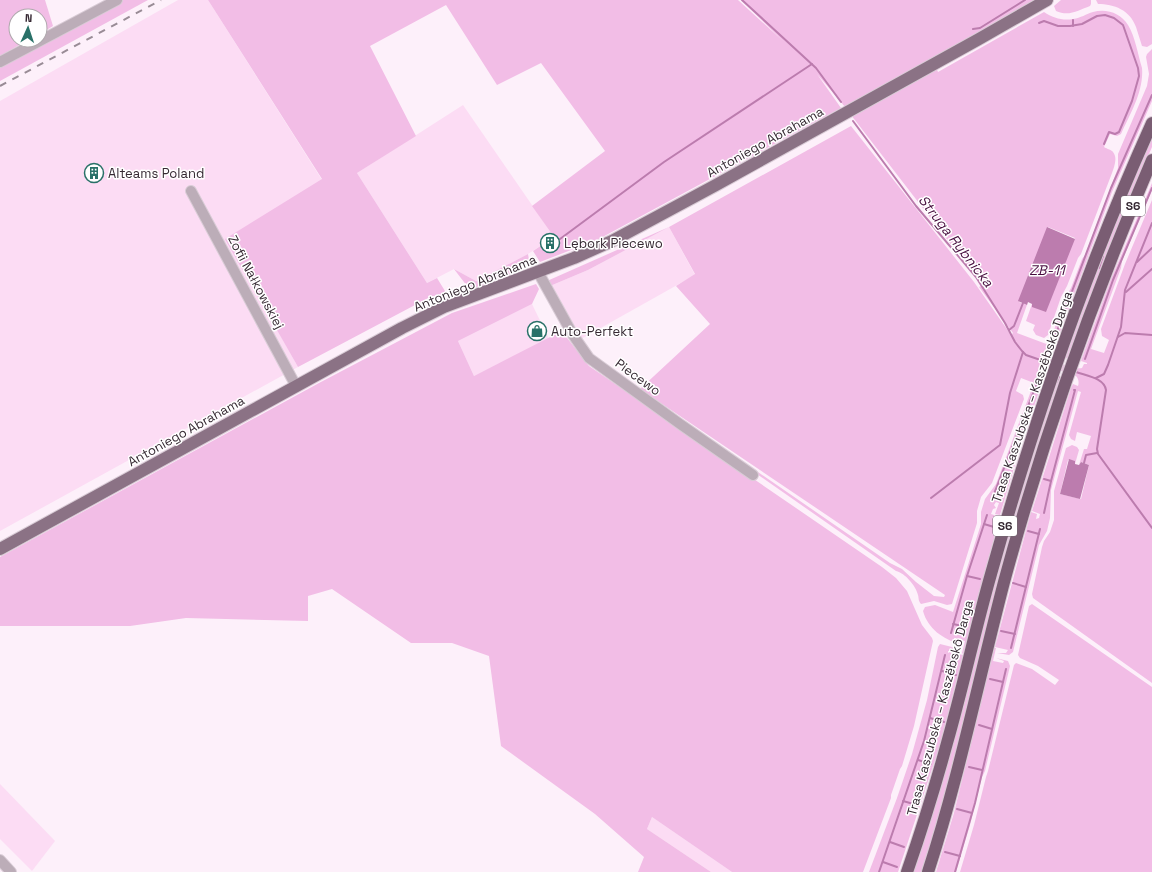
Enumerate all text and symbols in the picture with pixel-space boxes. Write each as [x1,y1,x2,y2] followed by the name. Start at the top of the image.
[8,8,48,48] north arrow
[24,11,33,25] text: N
[704,103,827,181] street label: Antoniego Abrahama
[83,162,105,184] building icon: Alteams Poland
[108,165,204,182] place label: Alteams Poland
[915,191,998,291] water label: Struga Rybnicka
[1121,196,1145,216] road number: S6
[224,232,288,332] street label: Zofii Nałkowskiej
[539,232,561,254] building icon: Lębork Piecewo
[564,235,663,252] place label: Lębork Piecewo
[411,250,539,315] street label: Antoniego Abrahama
[1029,261,1067,279] water label: ZB-11
[988,288,1076,505] street label: Trasa Kaszubska – Kaszëbskô Darga
[526,320,548,342] shop icon: Auto-Perfekt
[551,323,633,340] place label: Auto-Perfekt
[612,355,664,399] street label: Piecewo
[125,392,248,470] street label: Antoniego Abrahama
[993,516,1017,536] road number: S6
[903,598,977,818] street label: Trasa Kaszubska – Kaszëbskô Darga

